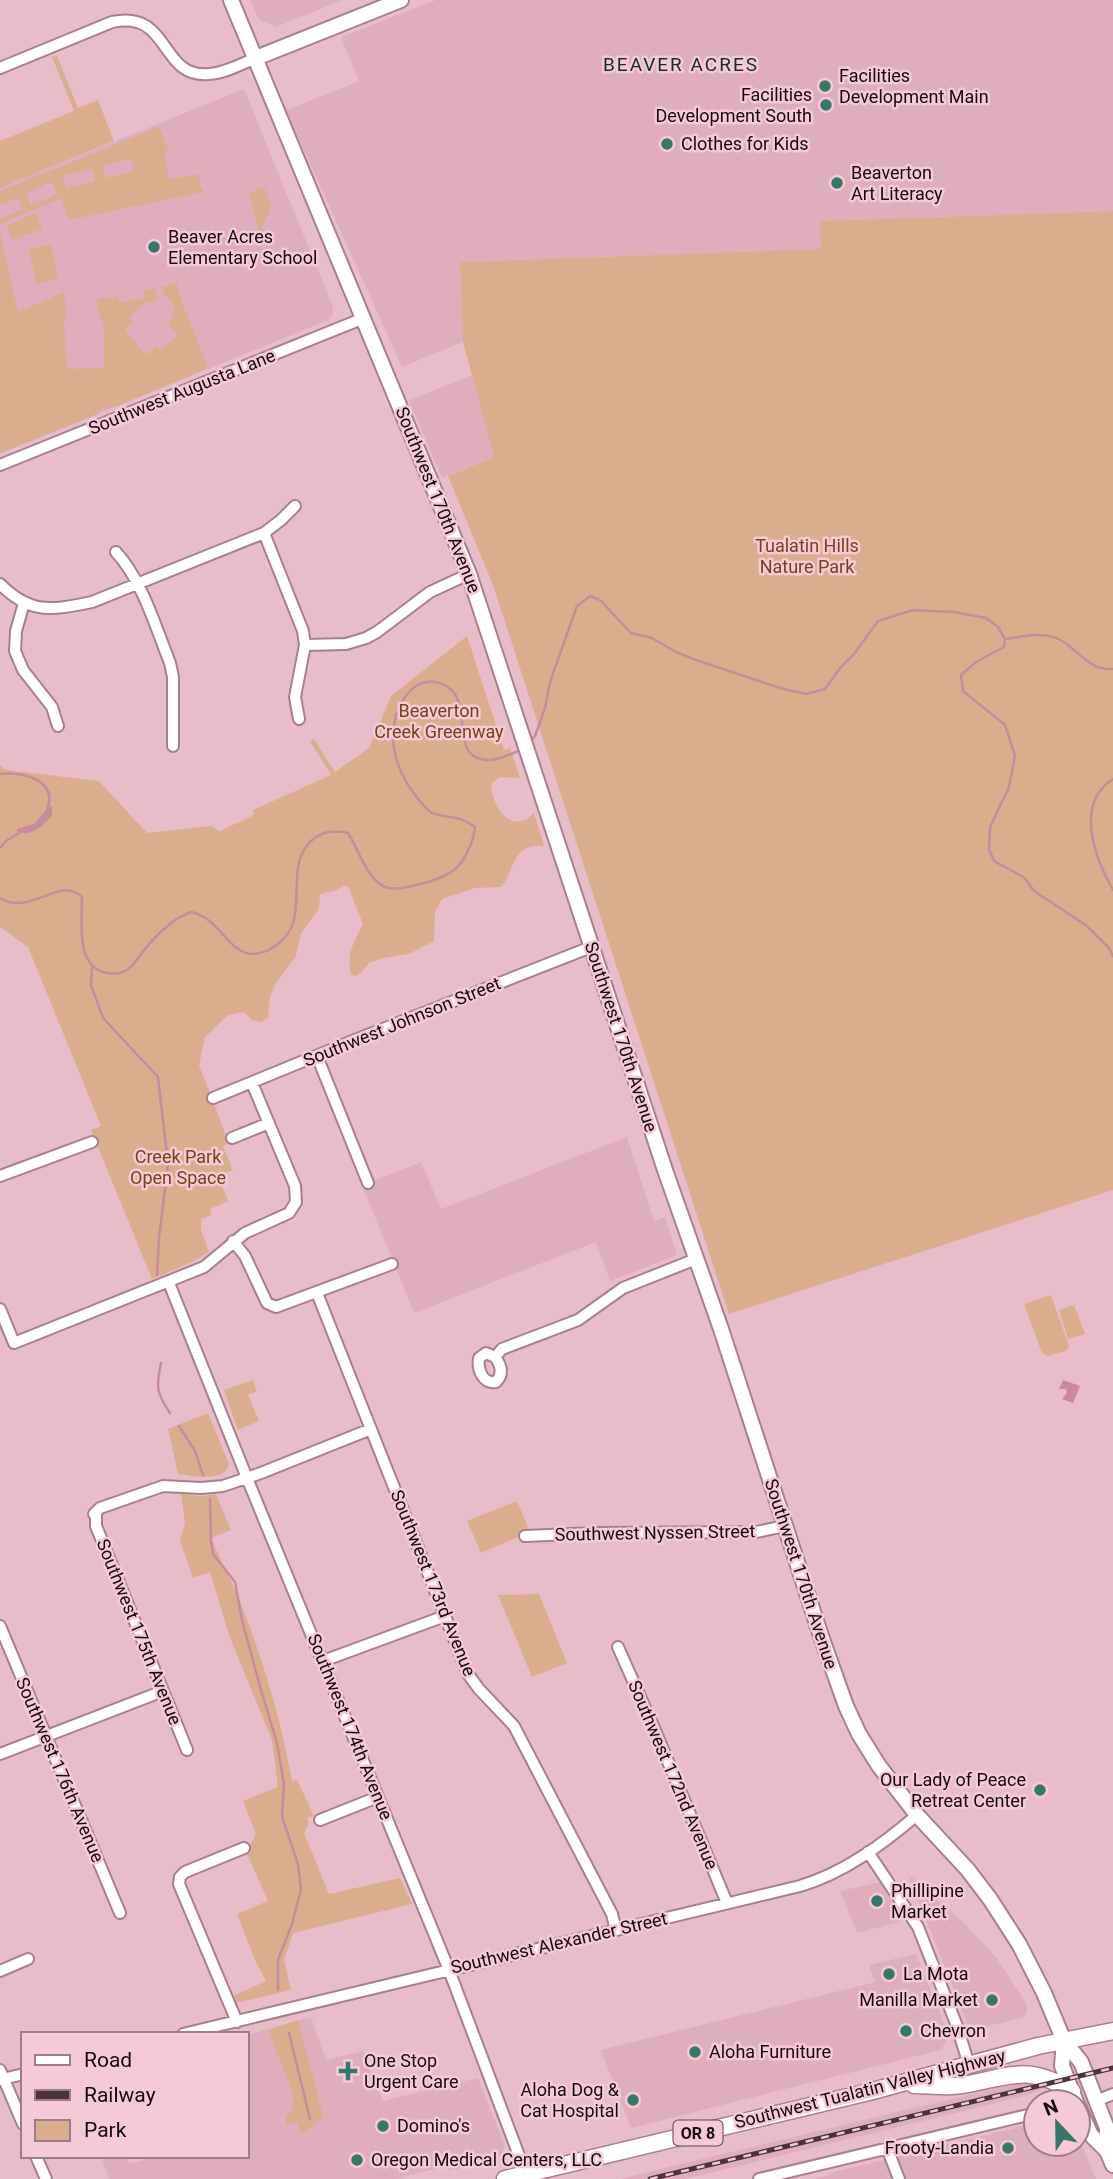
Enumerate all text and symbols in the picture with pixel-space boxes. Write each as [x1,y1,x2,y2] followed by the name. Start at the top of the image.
[603,53,759,76] district label: BEAVER ACRES
[839,65,989,107] place label: Facilities Development Main
[817,78,833,94] marker: Facilities Development Main
[656,84,812,126] place label: Facilities Development South
[818,97,834,113] marker: Facilities Development South
[681,133,809,154] place label: Clothes for Kids
[659,136,675,152] marker: Clothes for Kids
[851,162,943,204] place label: Beaverton Art Literacy
[829,175,845,191] marker: Beaverton Art Literacy
[168,226,317,268] place label: Beaver Acres Elementary School
[146,239,162,255] marker: Beaver Acres Elementary School
[85,344,278,439] street label: Southwest Augusta Lane
[391,404,485,596] street label: Southwest 170th Avenue
[755,535,859,577] park label: Tualatin Hills Nature Park
[374,700,504,742] park label: Beaverton Creek Greenway
[581,939,662,1135] street label: Southwest 170th Avenue
[300,972,504,1071] street label: Southwest Johnson Street
[130,1146,226,1188] park label: Creek Park Open Space
[761,1476,842,1672] street label: Southwest 170th Avenue
[386,1487,481,1679] street label: Southwest 173rd Avenue
[554,1520,756,1545] street label: Southwest Nyssen Street
[92,1536,186,1728] street label: Southwest 175th Avenue
[303,1631,397,1823] street label: Southwest 174th Avenue
[12,1674,109,1865] street label: Southwest 176th Avenue
[624,1677,723,1872] street label: Southwest 172nd Avenue
[880,1769,1026,1811] place label: Our Lady of Peace Retreat Center
[1032,1782,1048,1798] marker: Our Lady of Peace Retreat Center
[891,1880,964,1922] place label: Phillipine Market
[869,1893,885,1909] marker: Phillipine Market
[449,1907,669,1978] street label: Southwest Alexander Street
[903,1963,969,1984] place label: La Mota
[881,1966,897,1982] marker: La Mota
[859,1989,978,2010] place label: Manilla Market
[984,1992,1000,2008] marker: Manilla Market
[920,2020,986,2041] place label: Chevron
[898,2023,914,2039] marker: Chevron
[21,2032,248,2158] legend
[709,2041,831,2062] place label: Aloha Furniture
[687,2044,703,2060] marker: Aloha Furniture
[732,2045,1008,2132] street label: Southwest Tualatin Valley Highway
[84,2048,132,2072] text: Road
[364,2050,459,2092] place label: One Stop Urgent Care
[338,2061,358,2081] marker: One Stop Urgent Care
[520,2079,620,2121] place label: Aloha Dog & Cat Hospital
[84,2083,156,2107] text: Railway
[1022,2088,1092,2158] north arrow
[625,2092,641,2108] marker: Aloha Dog & Cat Hospital
[1040,2095,1061,2121] text: N
[397,2115,470,2136] place label: Domino's
[84,2118,127,2142] text: Park
[375,2118,391,2134] marker: Domino's
[674,2120,722,2146] road number: OR 8
[885,2137,994,2158] place label: Frooty-Landia
[1000,2140,1016,2156] marker: Frooty-Landia
[371,2149,602,2170] place label: Oregon Medical Centers, LLC
[349,2152,365,2168] marker: Oregon Medical Centers, LLC

